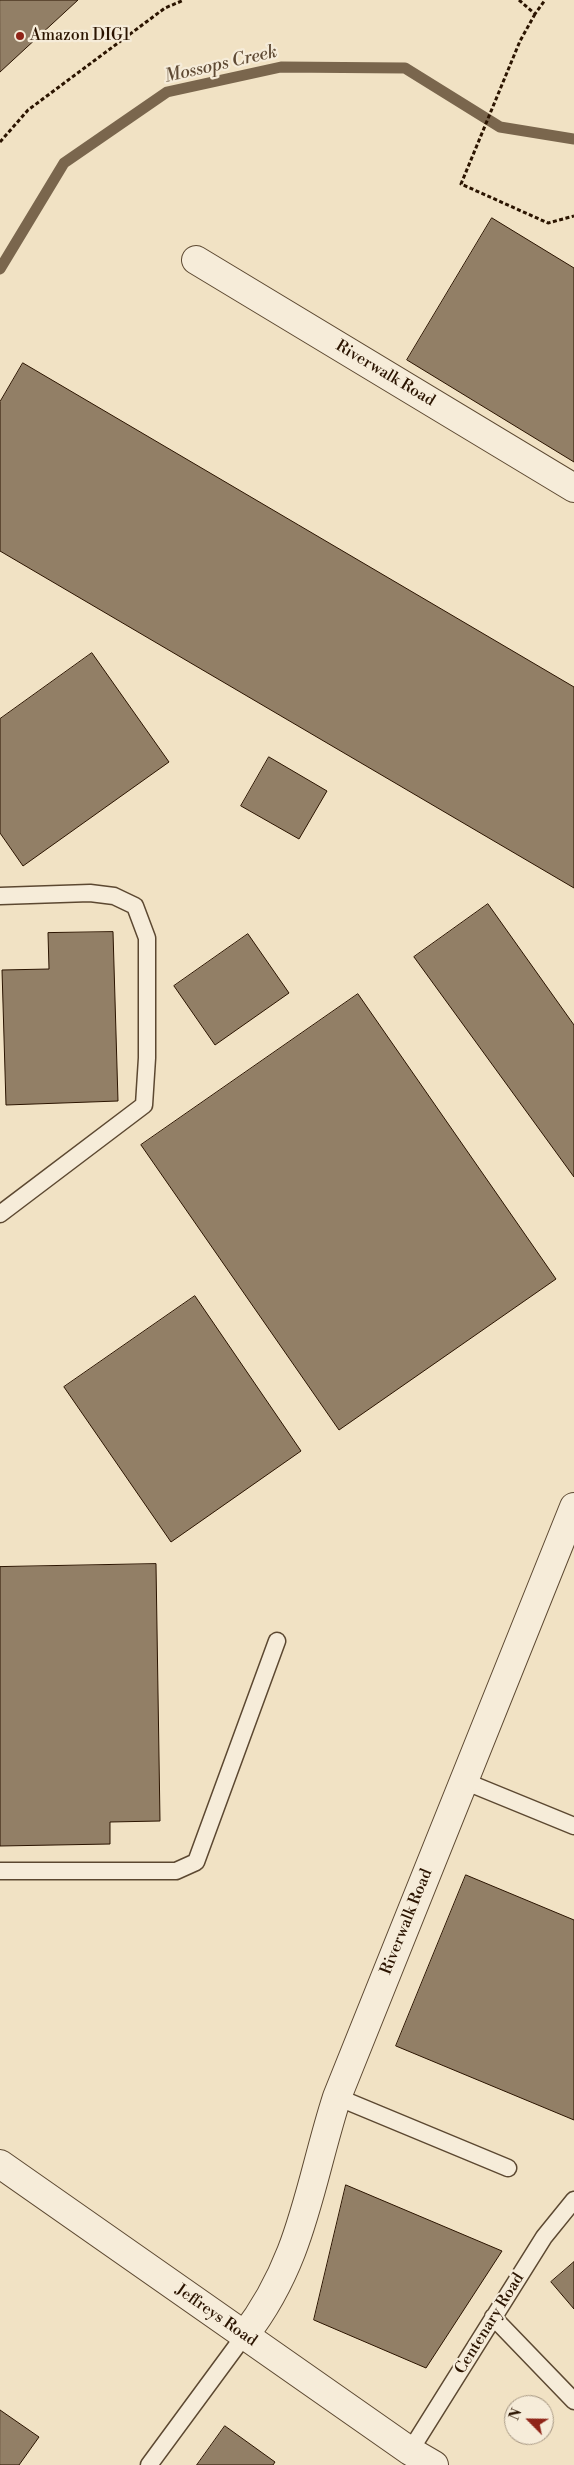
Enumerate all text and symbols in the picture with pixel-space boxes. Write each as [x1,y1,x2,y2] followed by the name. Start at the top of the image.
[30,26,130,46] place label: Amazon DIG1
[14,30,26,42] marker: Amazon DIG1
[163,42,279,88] water label: Mossops Creek
[332,337,438,411] street label: Riverwalk Road
[377,1866,437,1978] street label: Riverwalk Road
[451,2270,529,2378] street label: Centenary Road
[171,2281,261,2351] street label: Jeffreys Road
[504,2395,554,2445] north arrow
[506,2406,527,2423] text: N

